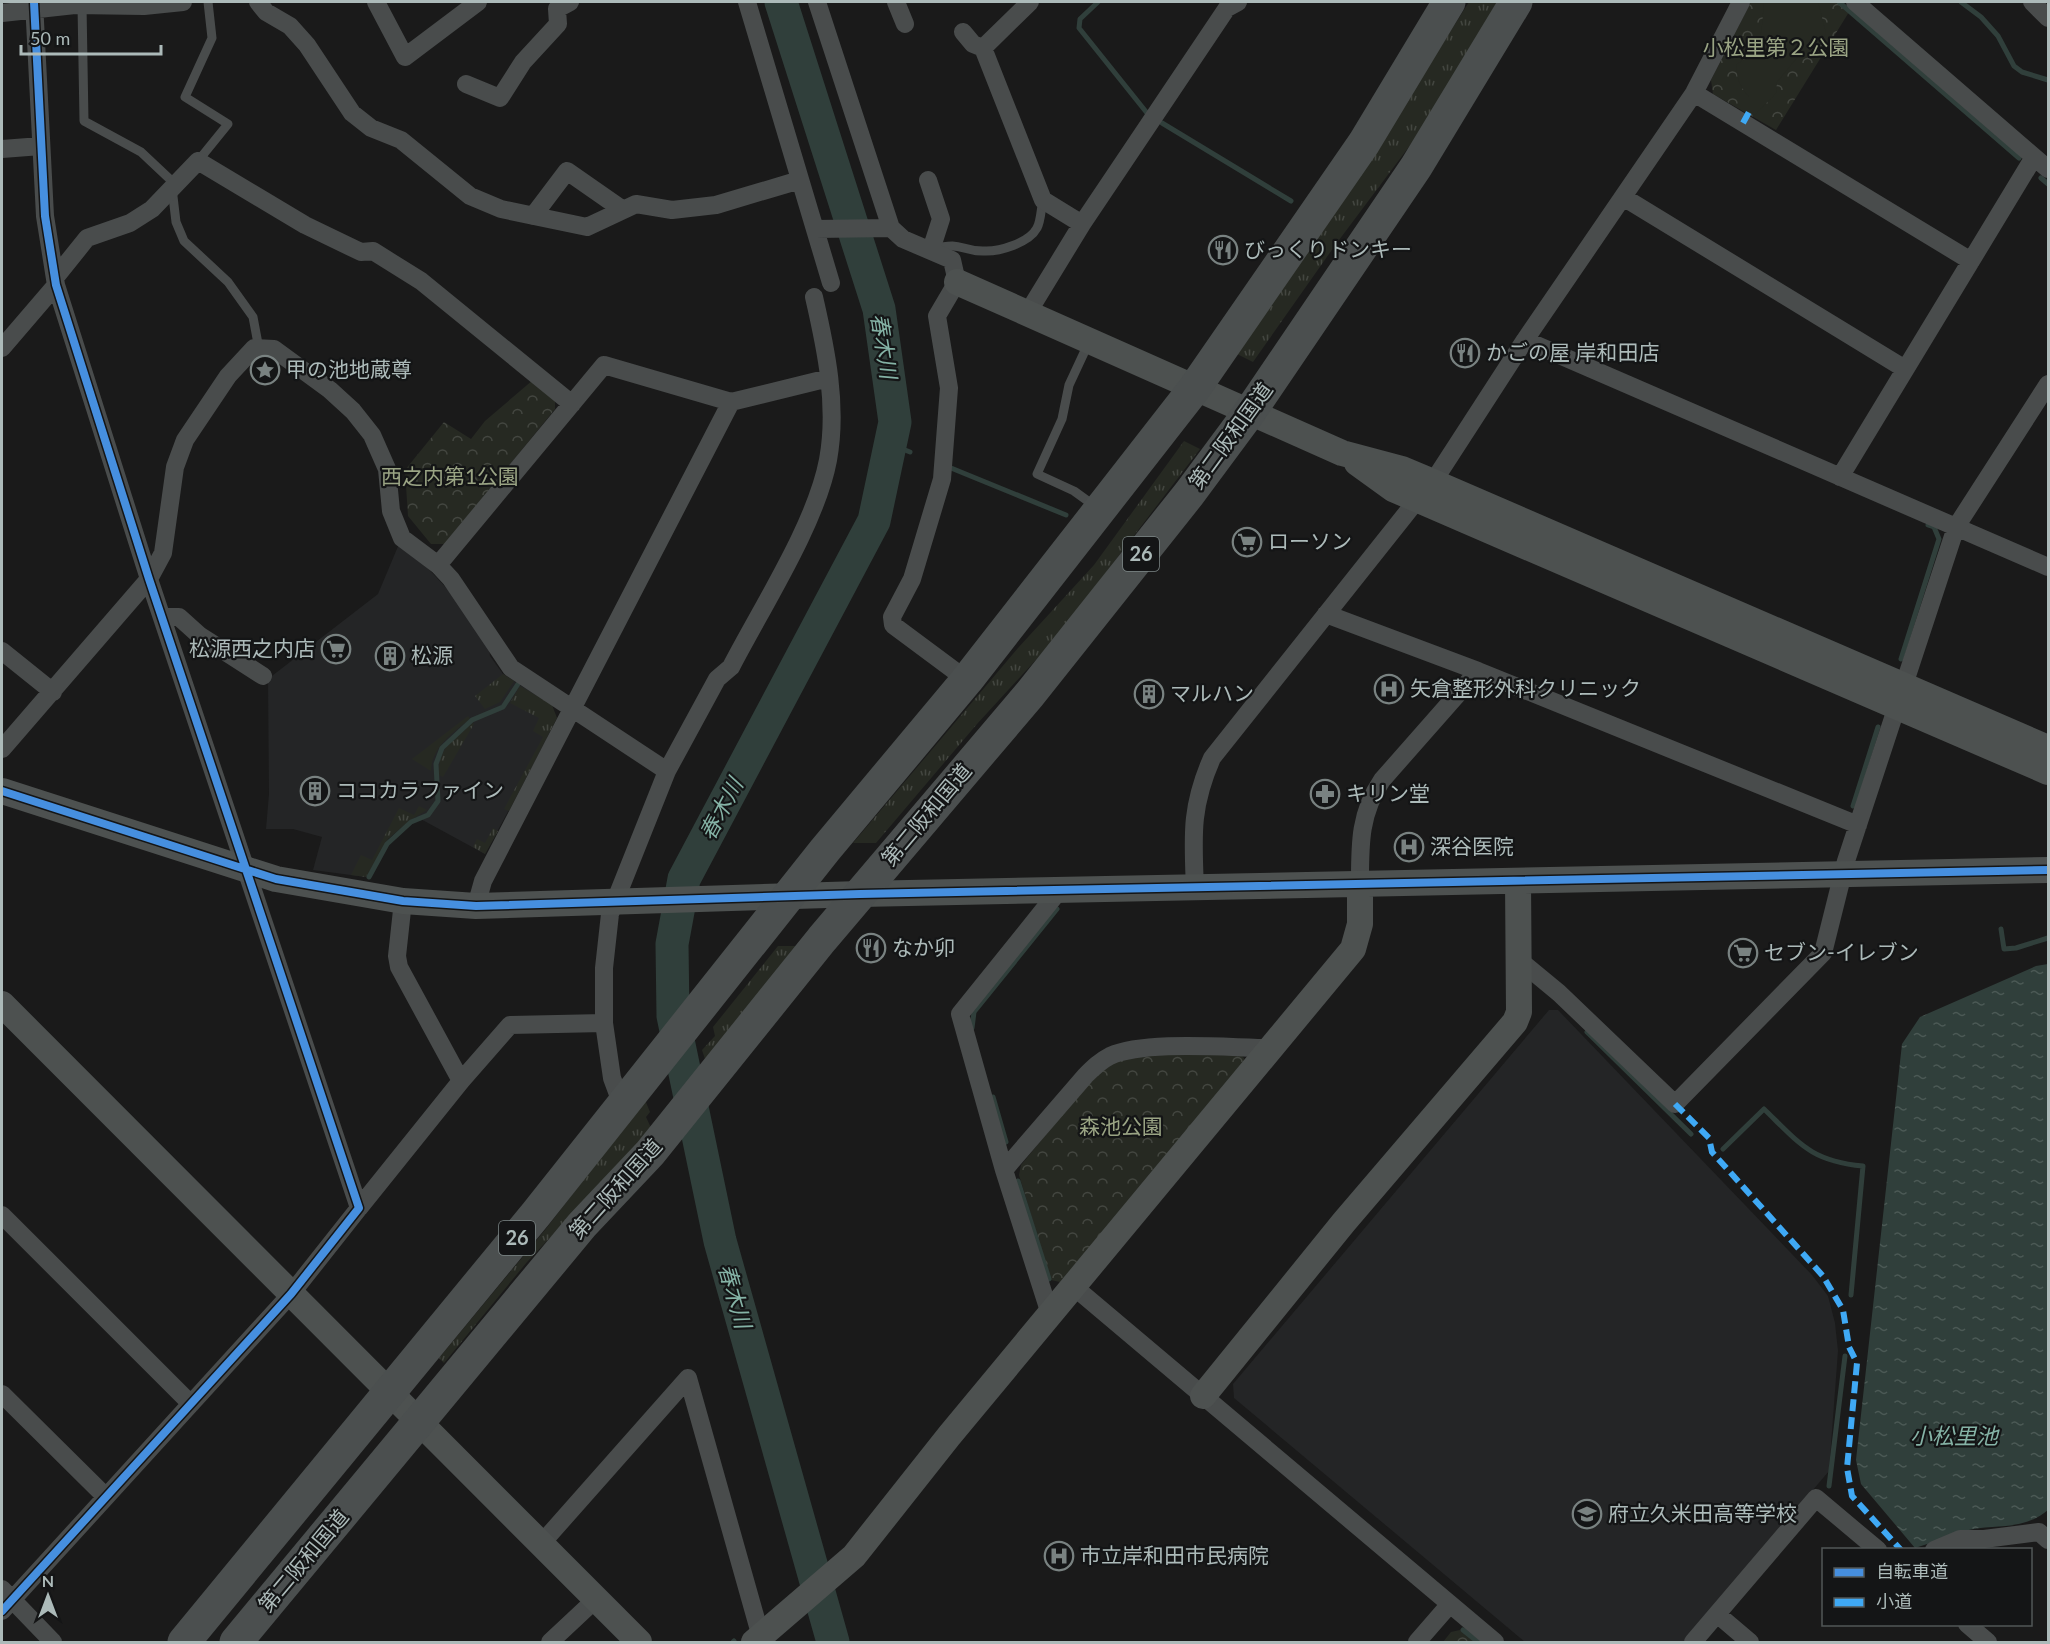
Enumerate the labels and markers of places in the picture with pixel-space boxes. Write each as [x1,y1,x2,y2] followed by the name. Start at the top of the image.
[1207,234,1239,266] restaurant icon: びっくりドンキー
[1244,236,1412,261] place label: びっくりドンキー
[1449,337,1481,369] restaurant icon: かごの屋 岸和田店
[1486,339,1659,364] place label: かごの屋 岸和田店
[249,354,281,386] place icon: 甲の池地蔵尊
[286,356,412,381] place label: 甲の池地蔵尊
[1231,526,1263,558] supermarket icon: ローソン
[1268,528,1352,553] place label: ローソン
[320,633,352,665] supermarket icon: 松源西之内店
[189,635,315,660] place label: 松源西之内店
[374,640,406,672] building icon: 松源
[411,642,453,667] place label: 松源
[1373,673,1405,705] hospital icon: 矢倉整形外科クリニック
[1410,675,1641,700] place label: 矢倉整形外科クリニック
[1133,678,1165,710] building icon: マルハン
[1170,680,1254,705] place label: マルハン
[299,775,331,807] building icon: ココカラファイン
[336,777,504,802] place label: ココカラファイン
[1309,778,1341,810] pharmacy icon: キリン堂
[1346,780,1430,805] place label: キリン堂
[1393,831,1425,863] hospital icon: 深谷医院
[1430,833,1514,858] place label: 深谷医院
[855,932,887,964] restaurant icon: なか卯
[892,934,955,959] place label: なか卯
[1727,937,1759,969] supermarket icon: セブン-イレブン
[1764,939,1919,964] place label: セブン-イレブン
[1571,1498,1603,1530] school or university icon: 府立久米田高等学校
[1608,1500,1797,1525] place label: 府立久米田高等学校
[1043,1540,1075,1572] hospital icon: 市立岸和田市民病院
[1080,1542,1269,1567] place label: 市立岸和田市民病院

